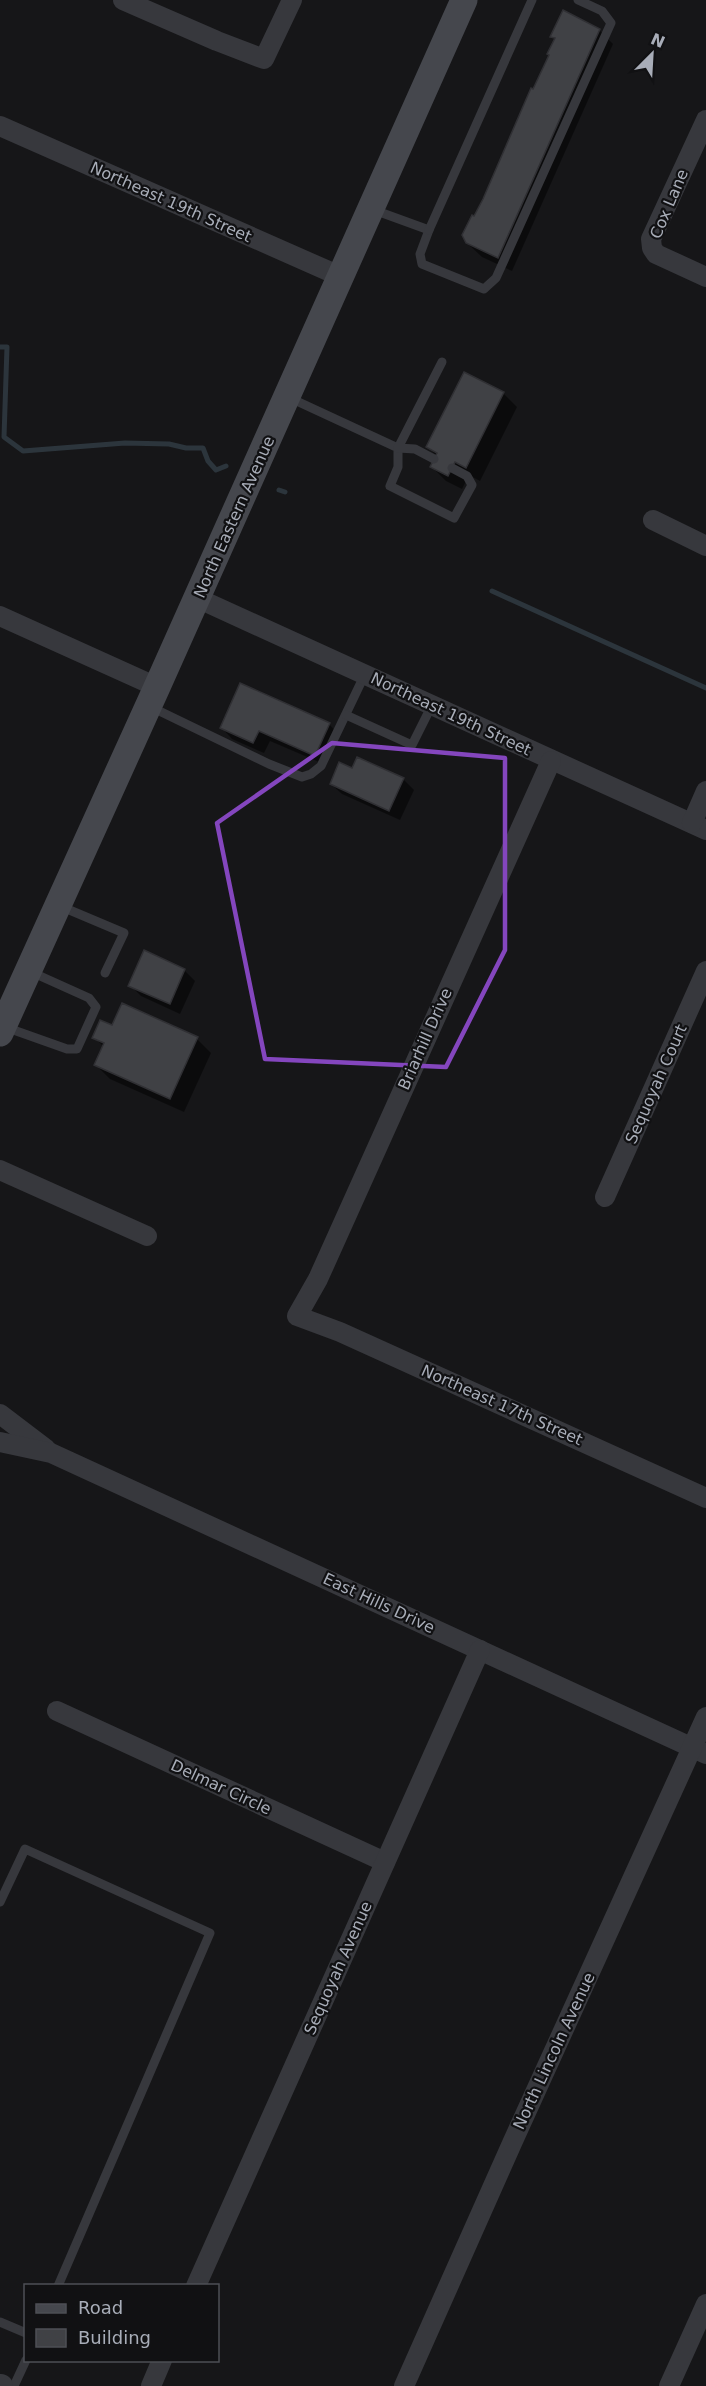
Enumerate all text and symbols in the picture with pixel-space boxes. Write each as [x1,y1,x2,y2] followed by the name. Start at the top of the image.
[622,24,682,84] north arrow
[648,29,668,52] text: N
[87,158,255,246] street label: Northeast 19th Street
[646,166,692,242] street label: Cox Lane
[190,433,278,601] street label: North Eastern Avenue
[368,669,534,759] street label: Northeast 19th Street
[394,985,456,1093] street label: Briarhill Drive
[621,1021,691,1147] street label: Sequoyah Court
[418,1361,586,1449] street label: Northeast 17th Street
[320,1569,438,1637] street label: East Hills Drive
[168,1755,274,1819] street label: Delmar Circle
[300,1898,376,2038] street label: Sequoyah Avenue
[509,1969,599,2133] street label: North Lincoln Avenue
[24,2284,219,2362] legend
[78,2297,123,2318] text: Road
[78,2327,151,2348] text: Building

